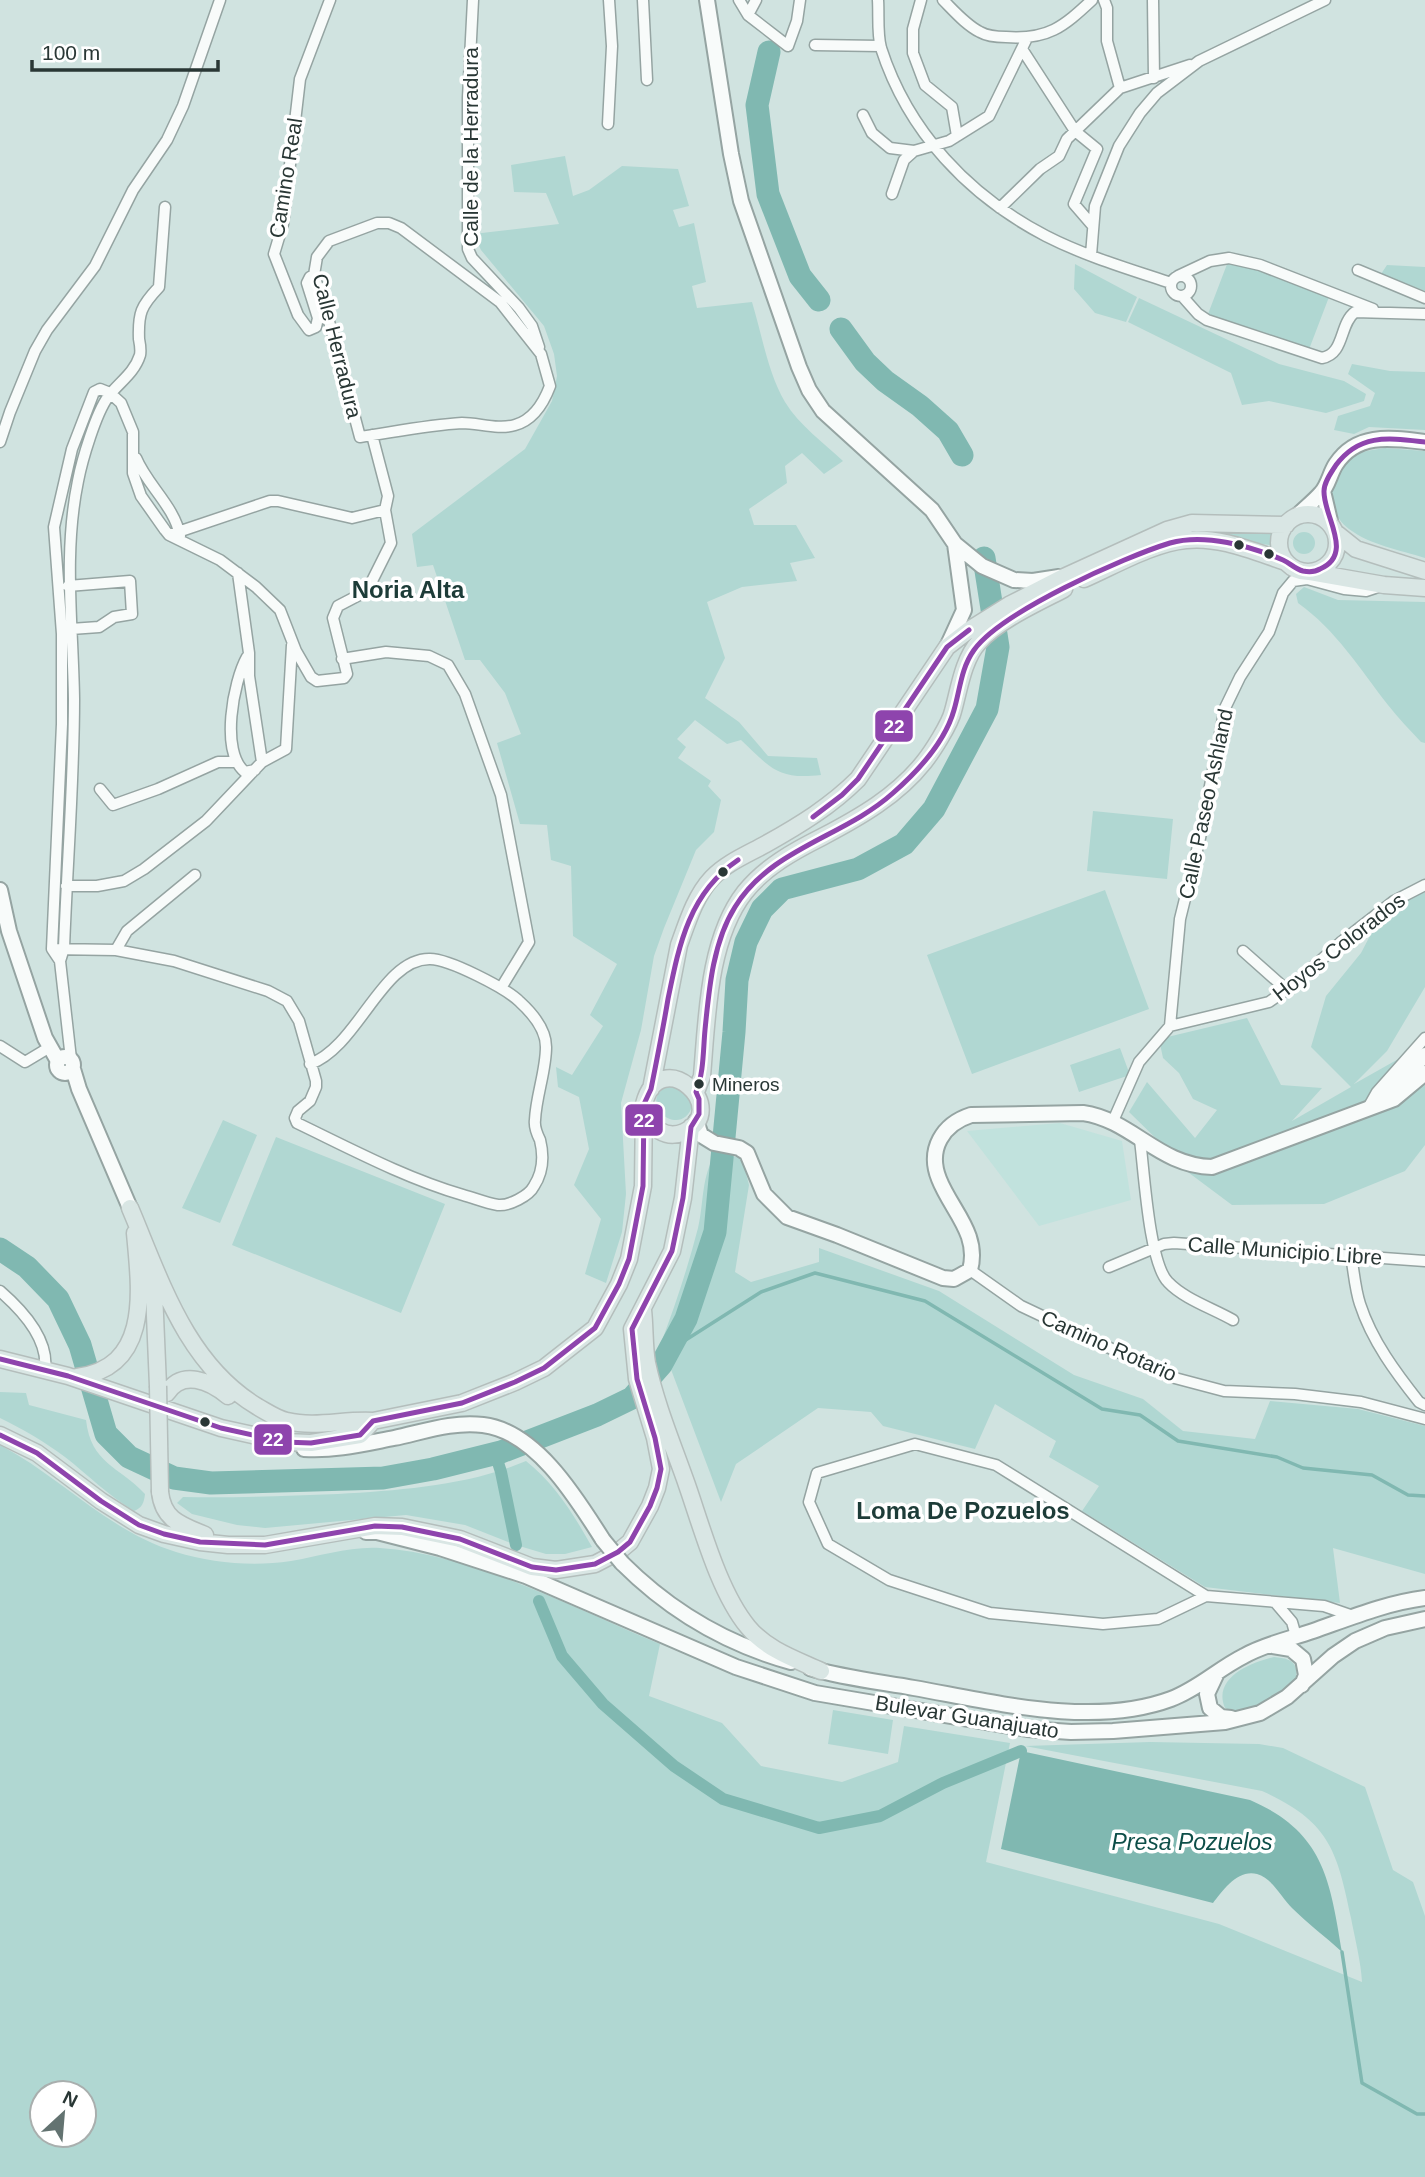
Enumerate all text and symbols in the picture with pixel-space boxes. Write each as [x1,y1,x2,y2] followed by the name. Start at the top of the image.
[32,28,217,72] scale bar
[42,41,100,64] text: 100 m
[459,47,482,247] street label: Calle de la Herradura
[265,116,306,240] street label: Camino Real
[308,271,367,421] street label: Calle Herradura
[1232,538,1246,552] unlabelled marker
[1262,547,1276,561] unlabelled marker
[352,576,465,603] district label: Noria Alta
[1174,707,1237,901] street label: Calle Paseo Ashland
[874,709,914,743] line badge: 22
[883,716,905,737] text: 22
[716,865,730,879] unlabelled marker
[1268,888,1409,1005] street label: Hoyos Colorados
[712,1074,780,1095] place label: Mineros
[692,1077,706,1091] marker: Mineros
[624,1103,664,1137] line badge: 22
[633,1110,655,1131] text: 22
[1187,1232,1383,1269] street label: Calle Municipio Libre
[1038,1305,1181,1386] street label: Camino Rotario
[198,1415,212,1429] unlabelled marker
[253,1423,293,1456] line badge: 22
[262,1429,284,1450] text: 22
[856,1497,1070,1524] district label: Loma De Pozuelos
[874,1691,1061,1742] street label: Bulevar Guanajuato
[1111,1829,1273,1855] water label: Presa Pozuelos
[28,2079,98,2149] north arrow
[59,2087,81,2112] text: N

